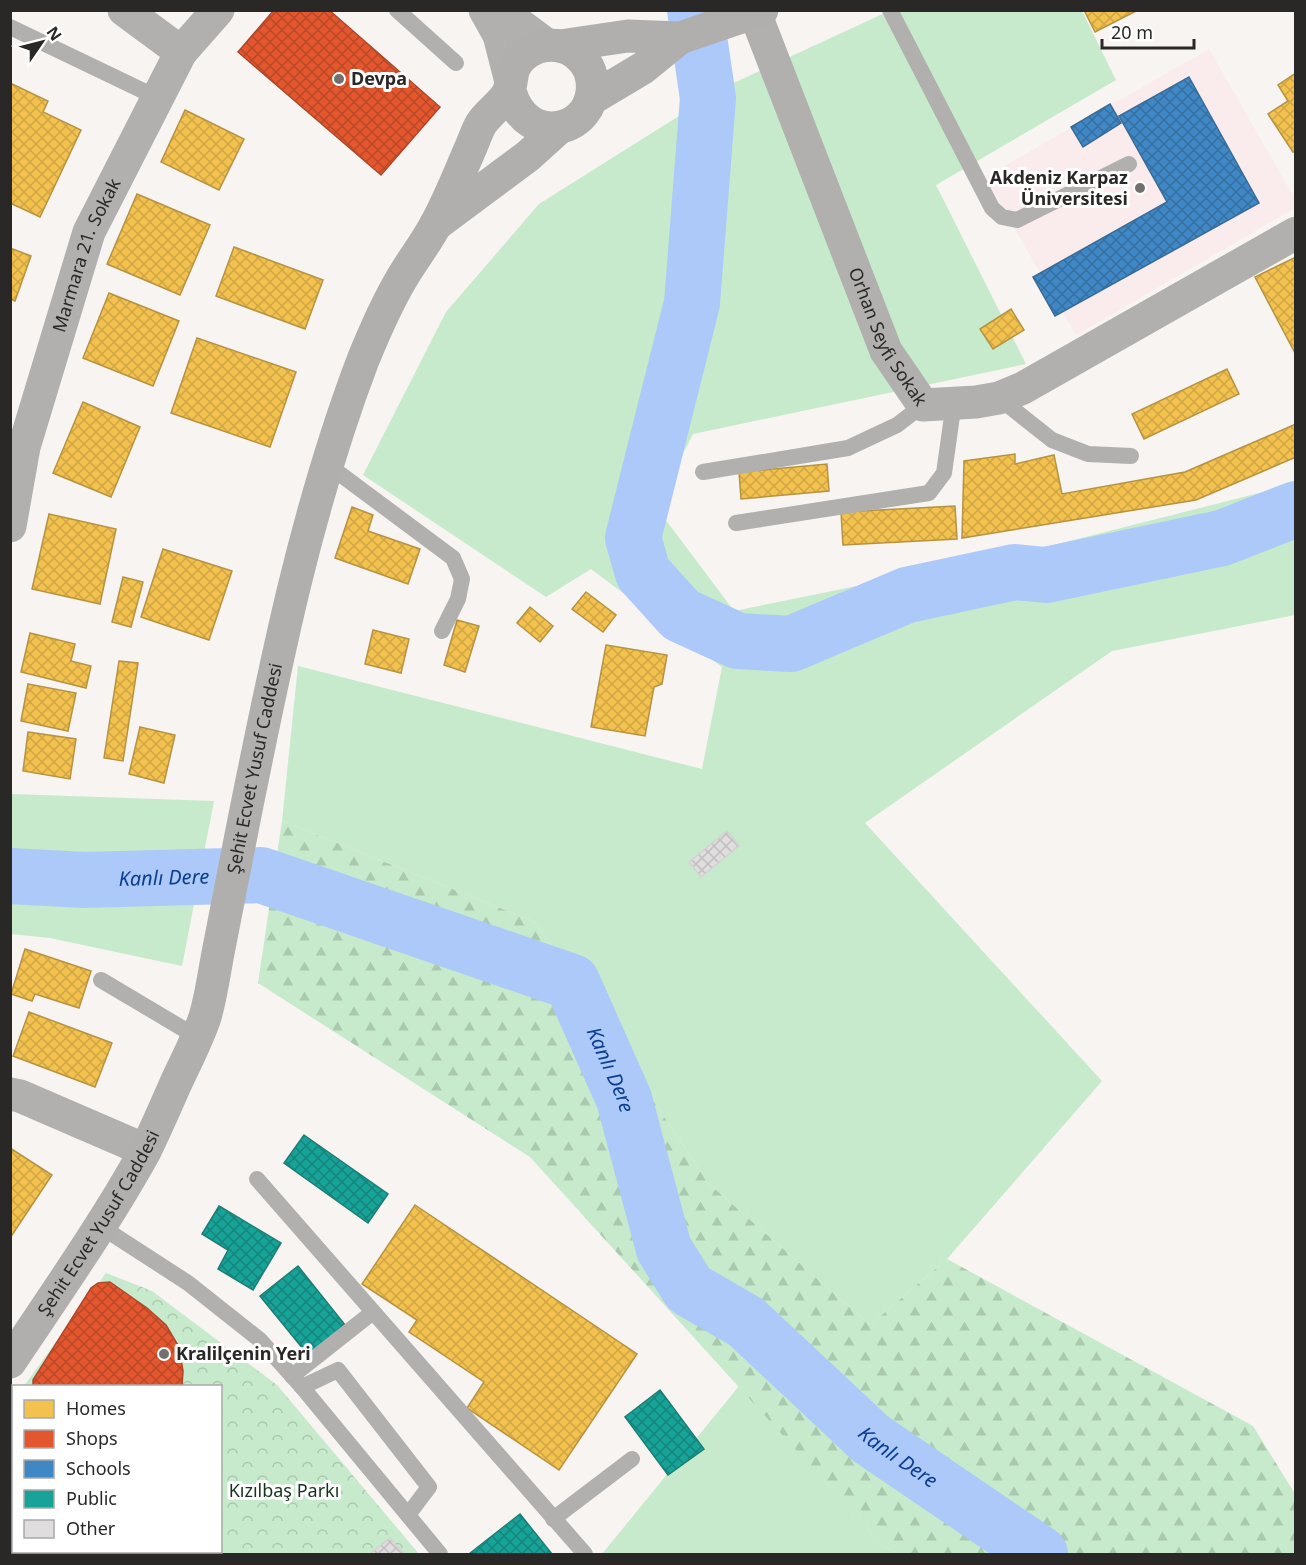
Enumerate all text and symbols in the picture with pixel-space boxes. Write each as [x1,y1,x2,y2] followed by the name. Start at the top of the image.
[12,12,72,72] north arrow
[1102,12,1194,50] scale bar
[1111,20,1153,44] text: 20 m
[42,22,67,45] text: N
[351,66,407,90] place label: Devpa
[332,72,346,86] marker: Devpa
[990,165,1128,210] place label: Akdeniz Karpaz Üniversitesi
[46,174,126,335] street label: Marmara 21. Sokak
[1133,181,1147,195] marker: Akdeniz Karpaz Üniversitesi
[844,264,933,411] street label: Orhan Seyfi Sokak
[221,660,287,876] street label: Şehit Ecvet Yusuf Caddesi
[118,862,210,892] water label: Kanlı Dere
[581,1023,641,1115] water label: Kanlı Dere
[31,1126,164,1320] street label: Şehit Ecvet Yusuf Caddesi
[176,1341,311,1365] place label: Kralilçenin Yeri
[157,1347,171,1361] marker: Kralilçenin Yeri
[12,1385,222,1553] legend
[66,1396,126,1420] text: Homes
[853,1420,943,1493] water label: Kanlı Dere
[66,1426,118,1450] text: Shops
[66,1456,131,1480] text: Schools
[229,1478,339,1502] park label: Kızılbaş Parkı
[66,1486,117,1510] text: Public
[66,1516,116,1540] text: Other

